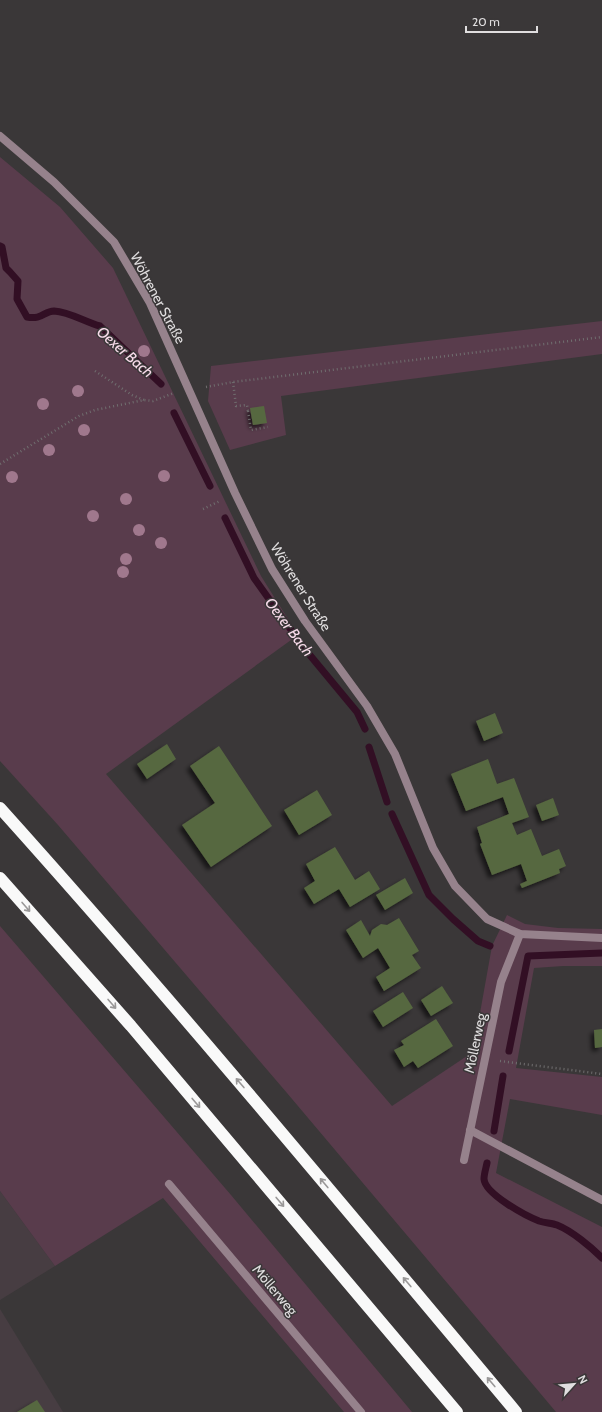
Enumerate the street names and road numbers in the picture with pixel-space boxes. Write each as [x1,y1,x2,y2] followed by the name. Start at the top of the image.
[126,249,190,347] street label: Wöhrener Straße
[267,539,335,635] street label: Wöhrener Straße
[460,1010,490,1075] street label: Möllerweg
[248,1261,302,1320] street label: Möllerweg

